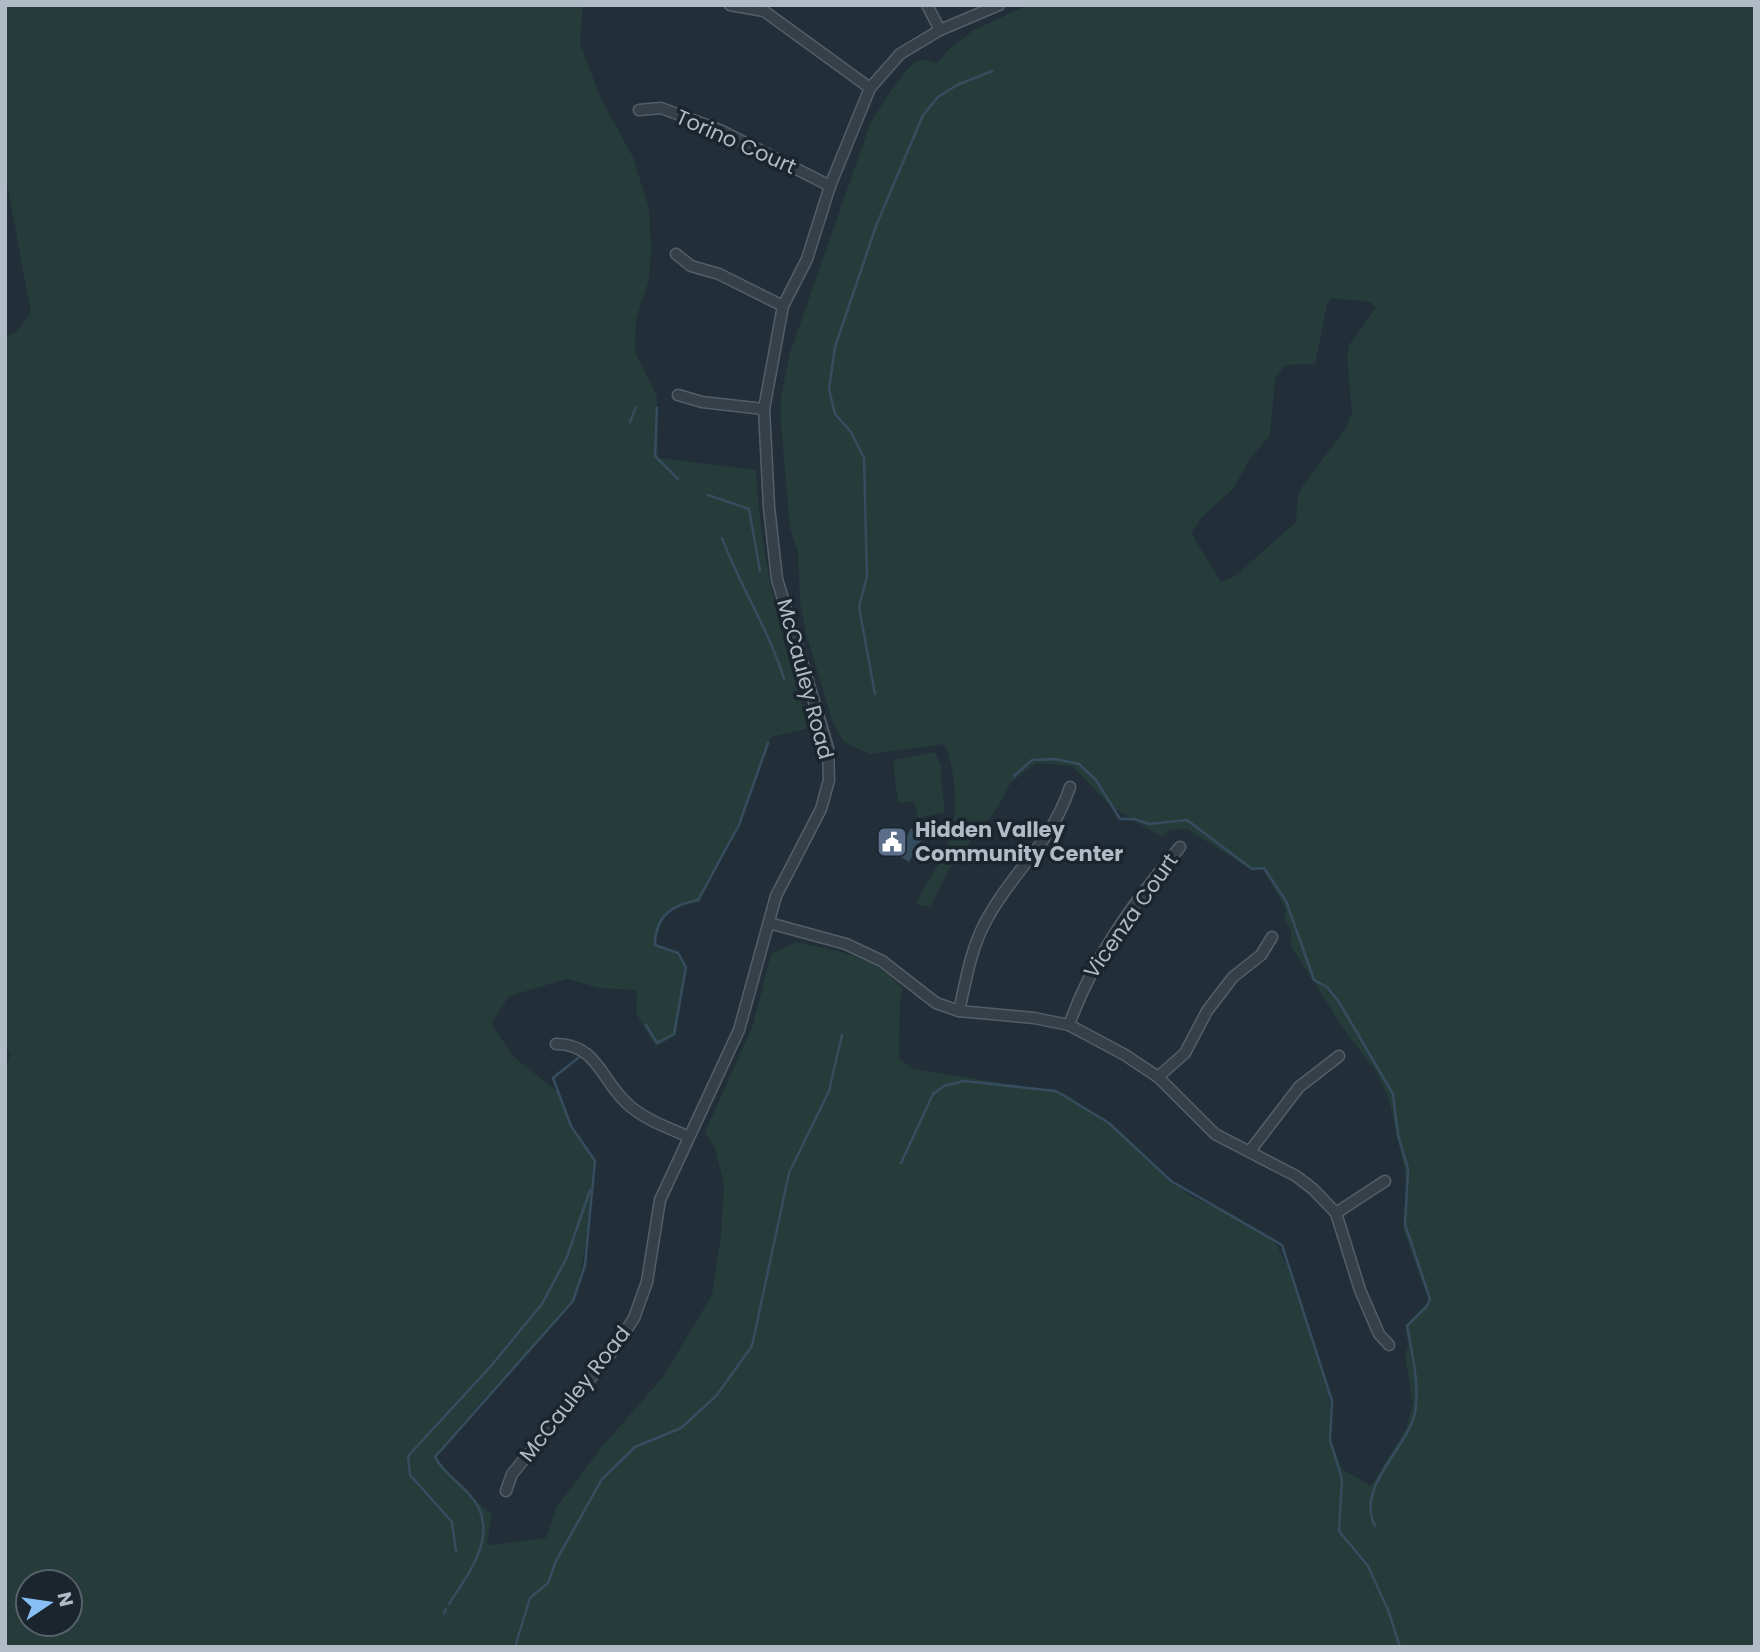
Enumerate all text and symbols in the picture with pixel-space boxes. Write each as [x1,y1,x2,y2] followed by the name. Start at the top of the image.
[671,102,801,181] street label: Torino Court
[770,595,841,762] street label: McCauley Road
[915,815,1123,868] place label: Hidden Valley Community Center
[875,825,909,859] public building icon: Hidden Valley Community Center
[1077,847,1184,984] street label: Vicenza Court
[512,1320,637,1468] street label: McCauley Road
[14,1568,84,1638] north arrow
[50,1589,80,1609] text: N

